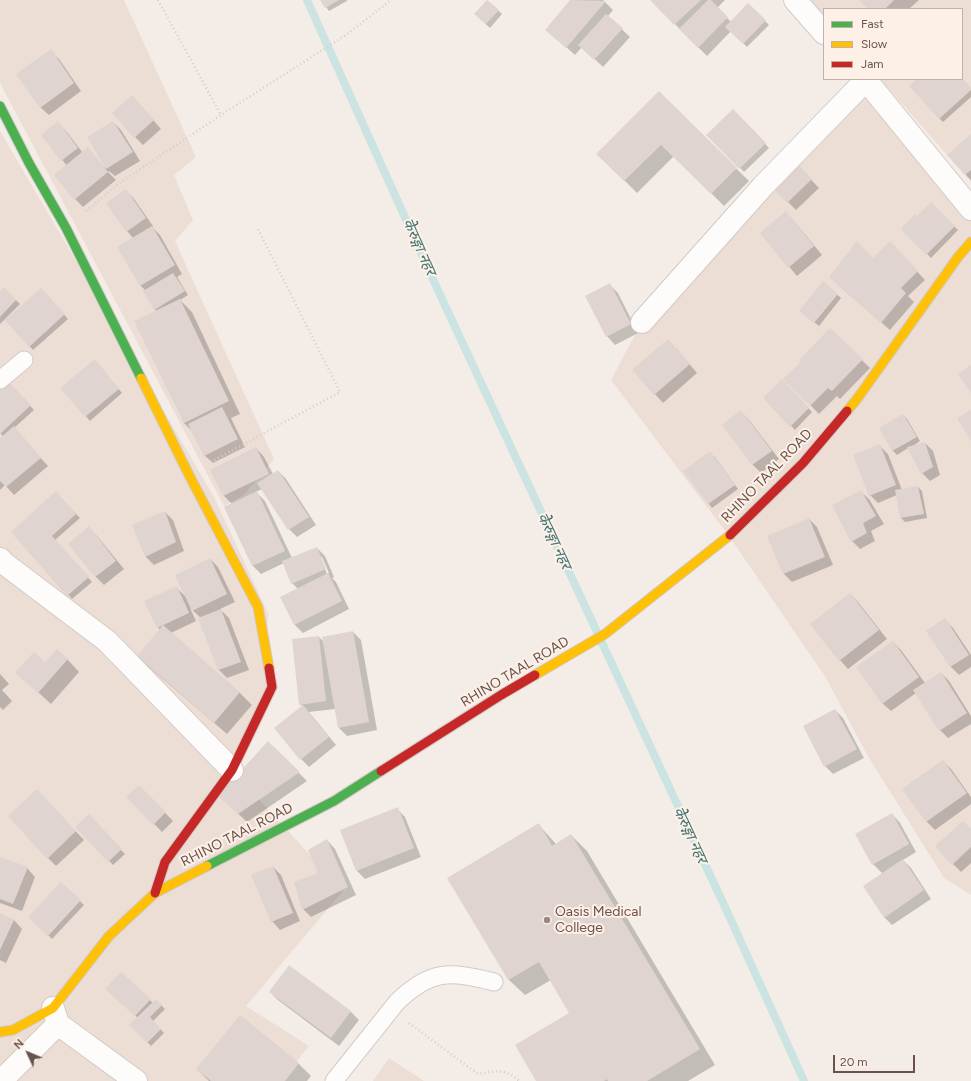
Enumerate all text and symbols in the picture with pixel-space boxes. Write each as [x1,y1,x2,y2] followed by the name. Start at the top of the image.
[823,8,963,80] legend
[861,17,884,31] text: Fast
[861,37,887,51] text: Slow
[861,57,884,71] text: Jam
[399,216,439,278] water label: केेरुङ्गा नहर
[718,426,816,526] street label: RHINO TAAL ROAD
[533,510,575,572] water label: केेरुङ्गा नहर
[458,633,572,711] street label: RHINO TAAL ROAD
[178,799,296,871] street label: RHINO TAAL ROAD
[669,804,711,866] water label: केेरुङ्गा नहर
[555,904,641,936] place label: Oasis Medical College
[542,915,552,925] marker: Oasis Medical College
[8,1033,48,1073] north arrow
[11,1037,27,1052] text: N
[835,1047,917,1073] scale bar
[840,1055,868,1069] text: 20 m

